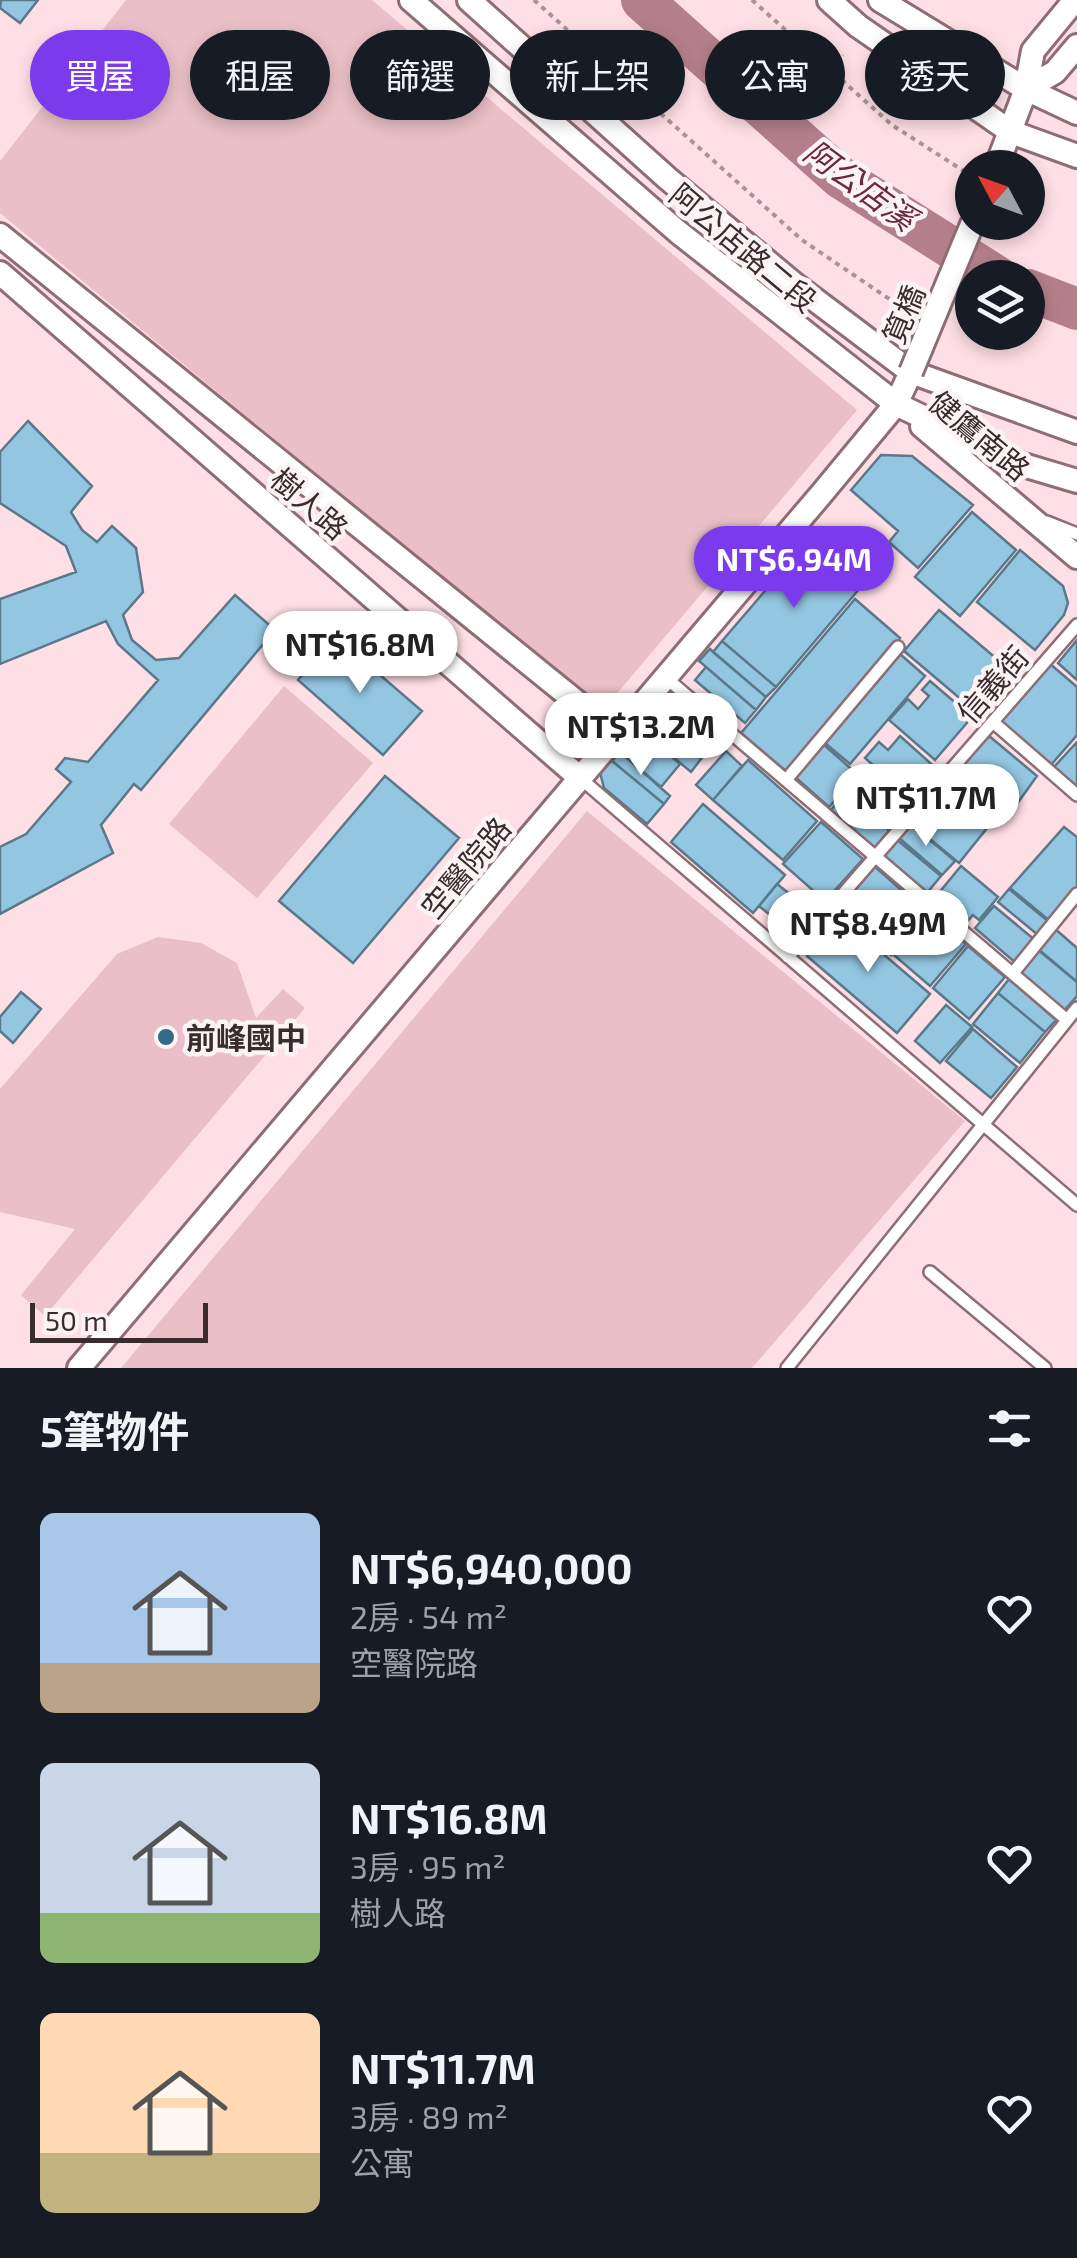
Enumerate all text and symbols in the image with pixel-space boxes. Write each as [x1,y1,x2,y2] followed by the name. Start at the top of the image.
[30,30,170,120] chip: 買屋
[190,30,330,120] chip: 租屋
[350,30,490,120] chip: 篩選
[510,30,685,120] chip: 新上架
[705,30,845,120] chip: 公寓
[865,30,1005,120] chip: 透天
[798,131,927,239] water label: 阿公店溪
[955,150,1045,240] north arrow
[955,150,1045,350] map controls
[663,175,825,319] street label: 阿公店路二段
[955,260,1045,350] button: layers
[875,279,931,349] street label: 筧橋
[922,383,1038,487] street label: 健鷹南路
[264,460,356,546] street label: 樹人路
[691,526,897,611] pin: NT$6.94M
[716,539,872,577] text: NT$6.94M
[257,611,463,696] pin: NT$16.8M
[285,624,435,662] text: NT$16.8M
[949,638,1035,730] street label: 信義街
[538,693,744,778] pin: NT$13.2M
[567,706,715,744] text: NT$13.2M
[823,764,1029,849] pin: NT$11.7M
[855,777,997,815] text: NT$11.7M
[413,809,517,925] street label: 空醫院路
[765,890,971,975] pin: NT$8.49M
[789,903,947,941] text: NT$8.49M
[186,1019,306,1055] place label: 前峰國中
[155,1026,177,1048] marker: 前峰國中
[30,1298,208,1342] scale bar
[45,1303,108,1337] text: 50 m
[982,1401,1037,1456] icon: filters
[40,1405,189,1455] text: 5筆物件
[350,1542,633,1592] text: NT$6,940,000
[120,1553,240,1673] icon: home
[982,1586,1037,1641] icon: heart
[350,1597,507,1635] text: 2房 · 54 m²
[350,1643,478,1681] text: 空醫院路
[350,1792,548,1842] text: NT$16.8M
[120,1803,240,1923] icon: home
[982,1836,1037,1891] icon: heart
[350,1847,506,1885] text: 3房 · 95 m²
[350,1893,446,1931] text: 樹人路
[350,2042,536,2092] text: NT$11.7M
[120,2053,240,2173] icon: home
[982,2086,1037,2141] icon: heart
[350,2097,508,2135] text: 3房 · 89 m²
[350,2143,414,2181] text: 公寓

